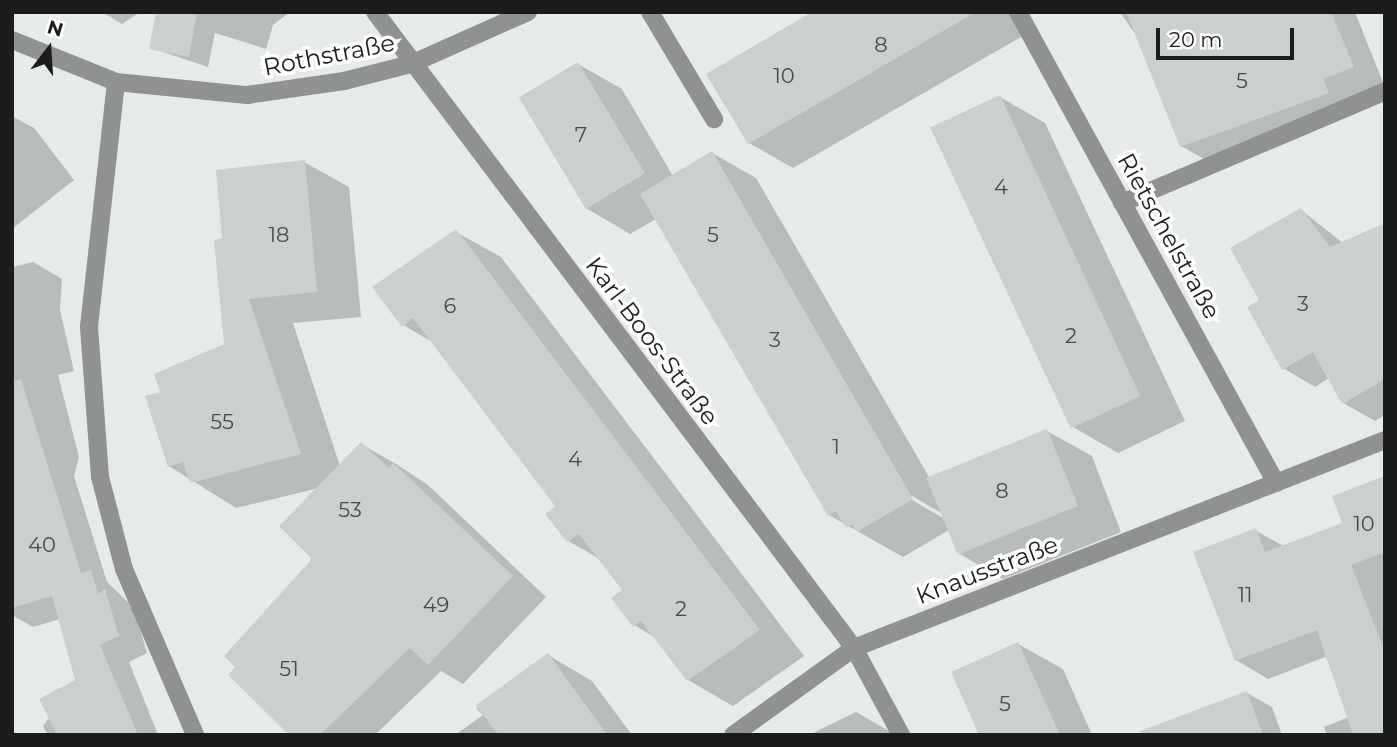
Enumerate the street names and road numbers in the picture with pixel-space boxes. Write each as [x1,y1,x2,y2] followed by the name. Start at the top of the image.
[261,28,397,82] street label: Rothstraße
[1112,148,1226,324] street label: Rietschelstraße
[580,251,724,431] street label: Karl-Boos-Straße
[912,530,1062,610] street label: Knausstraße

